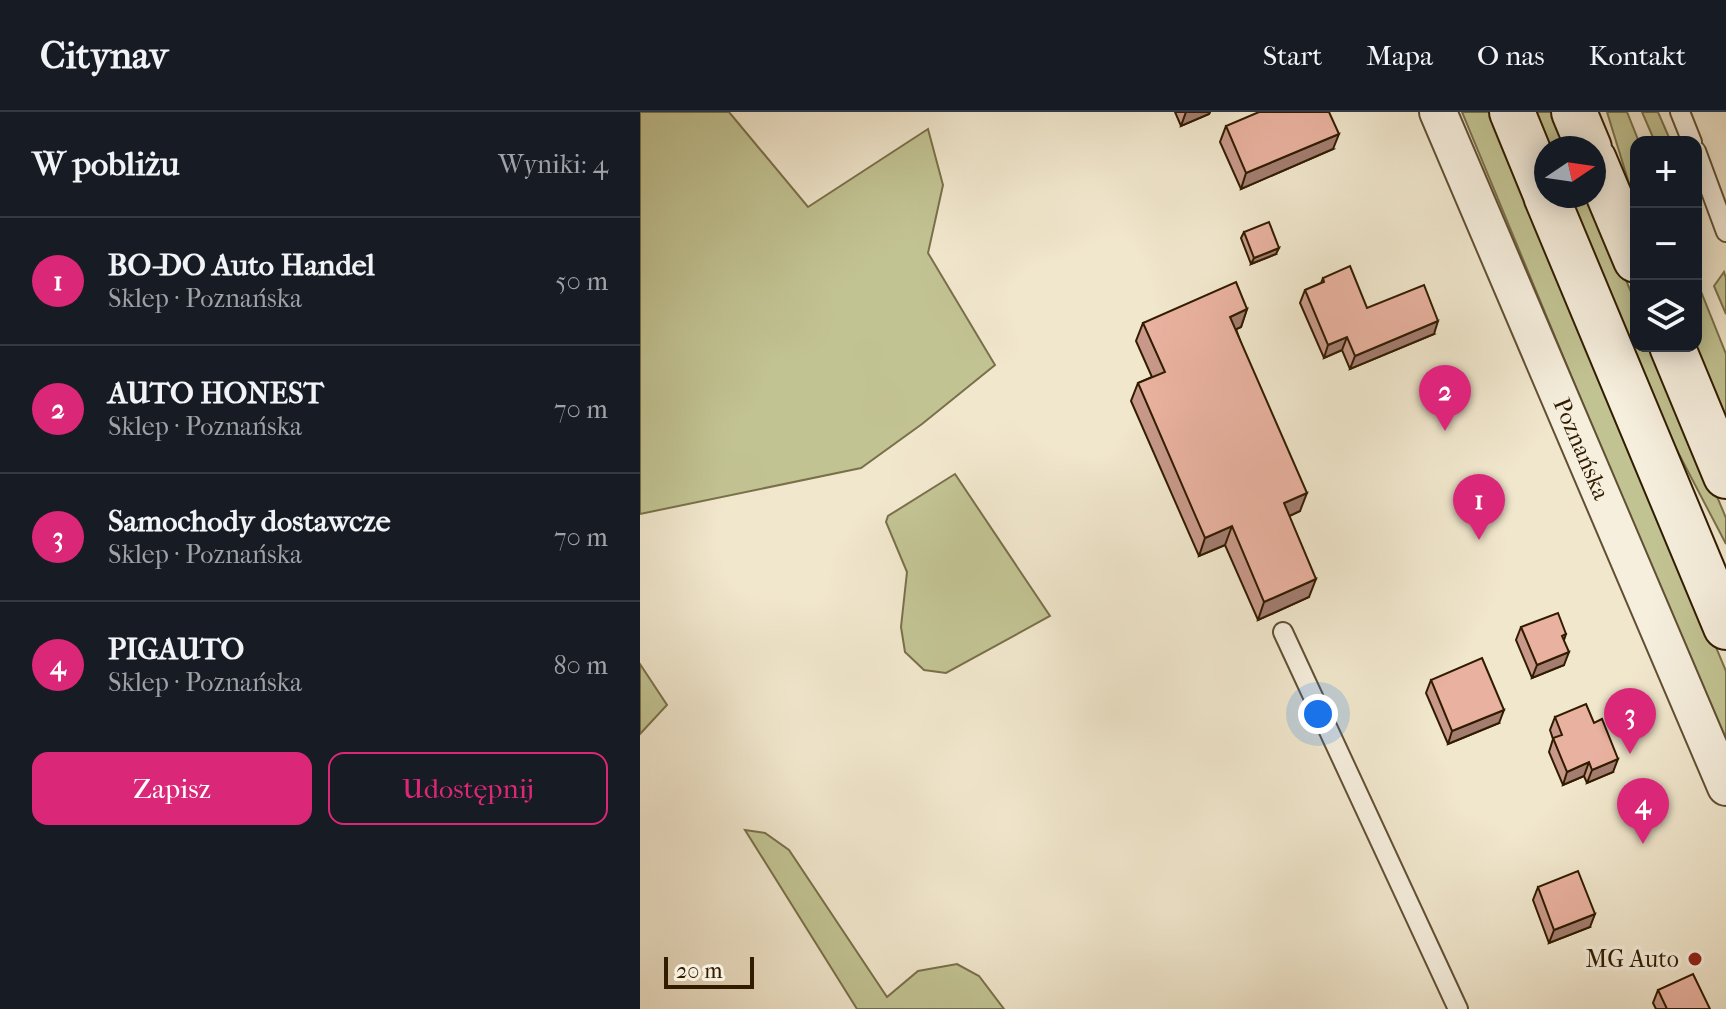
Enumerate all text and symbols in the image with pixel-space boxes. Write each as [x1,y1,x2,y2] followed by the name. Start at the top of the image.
[40,33,168,78] text: Citynav
[1263,39,1322,72] text: Start
[1366,39,1433,72] text: Mapa
[1477,39,1545,72] text: O nas
[1589,39,1686,72] text: Kontakt
[1534,136,1606,208] north arrow
[1630,136,1702,352] map controls
[1630,136,1702,208] button: +
[32,144,179,184] text: W pobliżu
[498,149,608,180] text: Wyniki: 4
[1630,208,1702,280] button: −
[108,248,375,283] text: BO-DO Auto Handel
[53,266,63,297] text: 1
[555,266,608,297] text: 50 m
[1630,280,1702,352] button: layers
[108,283,302,314] text: Sklep · Poznańska
[1419,365,1471,431] pin: 2
[108,376,324,411] text: AUTO HONEST
[51,394,65,425] text: 2
[554,394,608,425] text: 70 m
[1548,394,1616,505] street label: Poznańska
[108,411,302,442] text: Sklep · Poznańska
[1453,474,1505,540] pin: 1
[108,504,391,539] text: Samochody dostawcze
[53,522,63,553] text: 3
[554,522,608,553] text: 70 m
[108,539,302,570] text: Sklep · Poznańska
[108,632,244,667] text: PIGAUTO
[50,650,66,681] text: 4
[553,650,608,681] text: 80 m
[108,667,302,698] text: Sklep · Poznańska
[1604,688,1656,754] pin: 3
[1298,694,1338,734] your location
[32,752,312,825] button: Zapisz
[328,752,608,825] button: Udostępnij
[1617,778,1669,844] pin: 4
[1586,945,1679,973] place label: MG Auto
[1686,950,1704,968] marker: MG Auto
[664,953,754,989] scale bar
[676,958,722,984] text: 20 m

